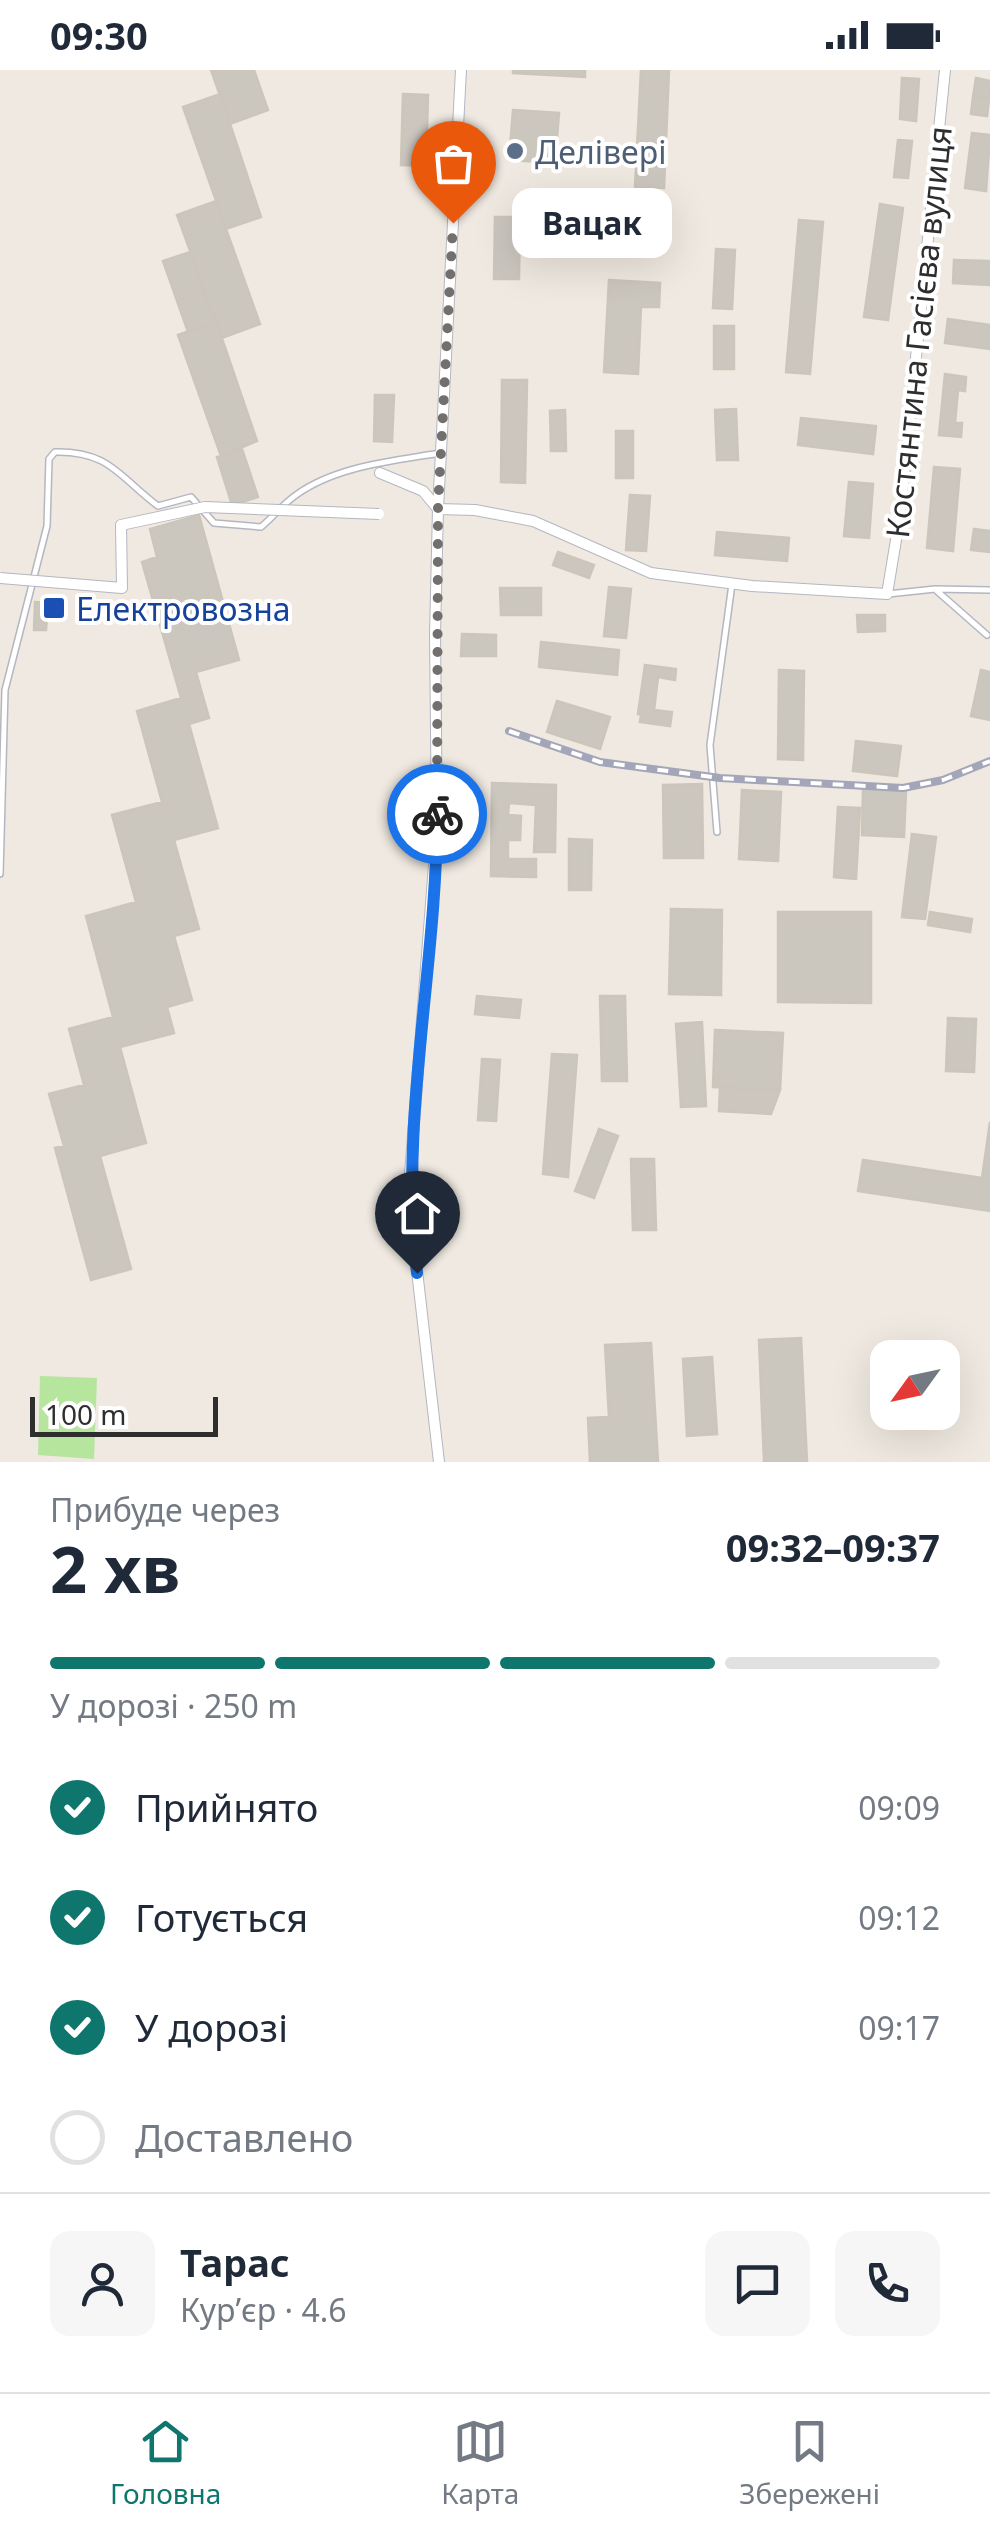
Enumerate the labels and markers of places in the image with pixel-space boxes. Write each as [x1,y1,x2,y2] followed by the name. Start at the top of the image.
[411,121,496,224] pin
[535,130,666,173] place label: Делівері
[504,140,526,162] marker: Делівері
[513,188,673,258] callout: Вацак
[76,587,291,630] place label: Електровозна
[41,595,67,621] marker: Електровозна
[375,1171,460,1274] pin

